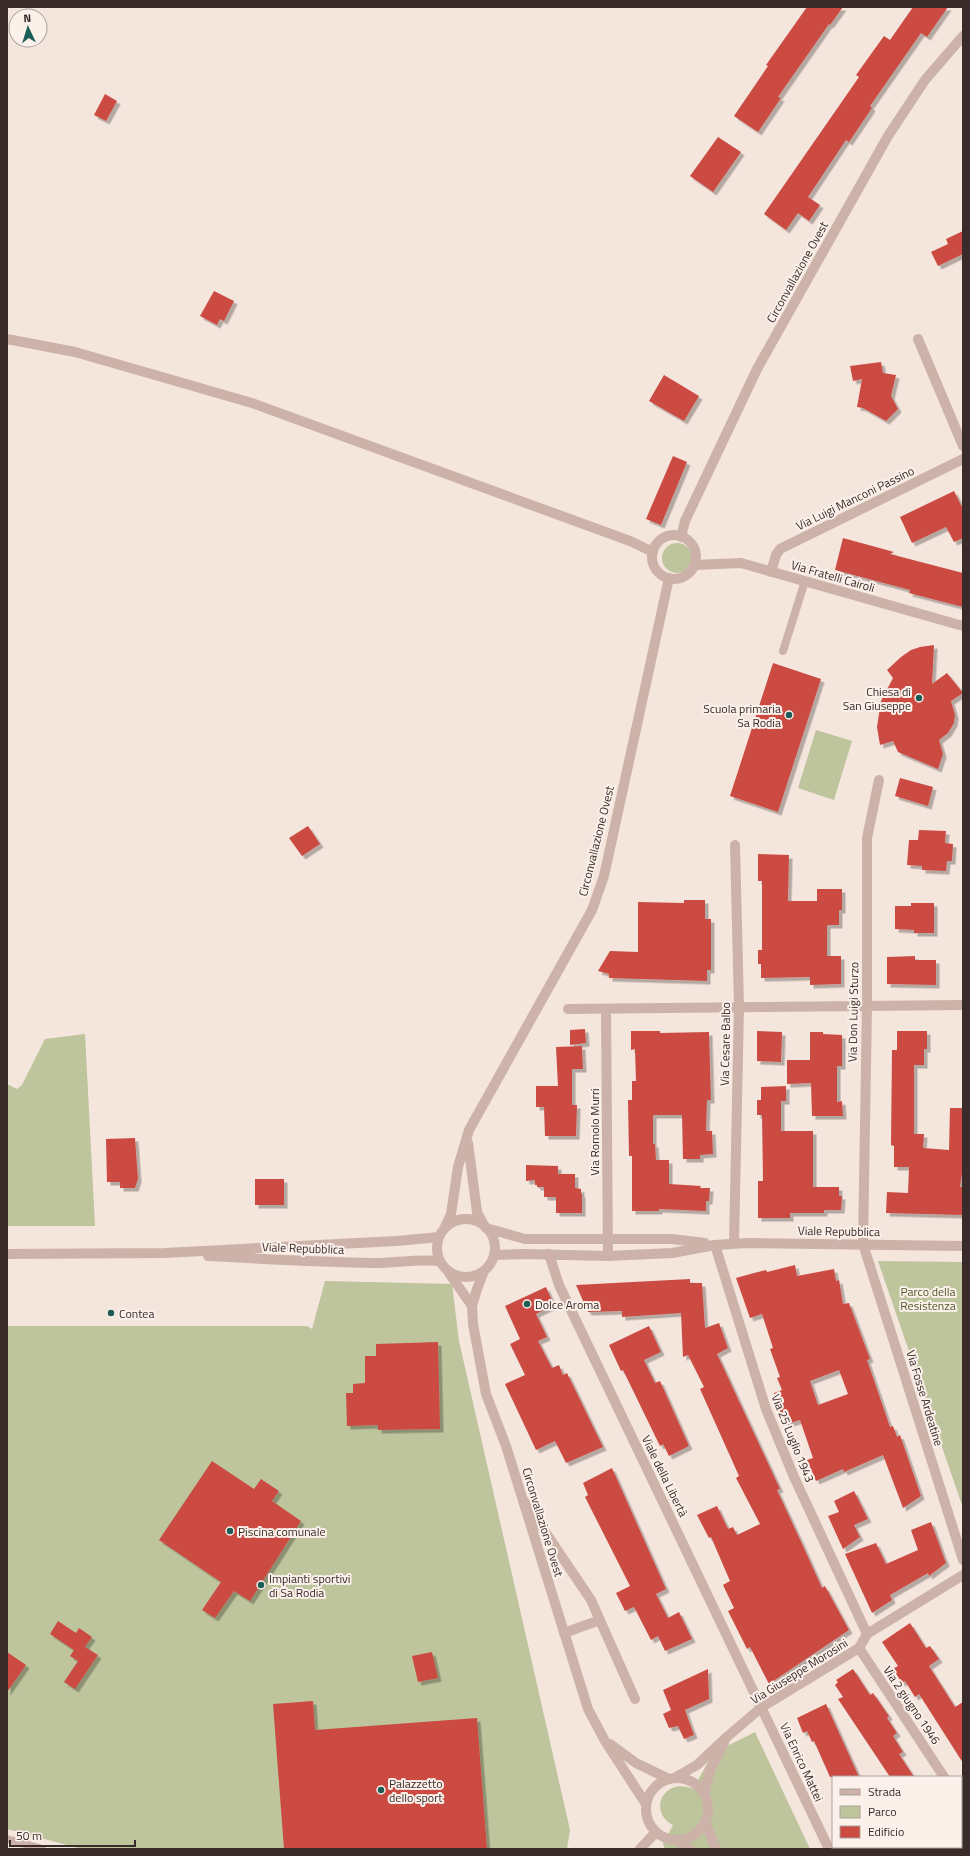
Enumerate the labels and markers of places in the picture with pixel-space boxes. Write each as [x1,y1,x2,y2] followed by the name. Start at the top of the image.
[843,682,911,715] place label: Chiesa di San Giuseppe
[914,693,924,703] marker: Chiesa di San Giuseppe
[703,699,781,732] place label: Scuola primaria Sa Rodia
[784,710,794,720] marker: Scuola primaria Sa Rodia
[535,1295,599,1314] place label: Dolce Aroma
[522,1299,532,1309] marker: Dolce Aroma
[119,1304,154,1323] place label: Contea
[106,1308,116,1318] marker: Contea
[238,1522,325,1541] place label: Piscina comunale
[225,1526,235,1536] marker: Piscina comunale
[269,1569,350,1602] place label: Impianti sportivi di Sa Rodia
[256,1580,266,1590] marker: Impianti sportivi di Sa Rodia
[389,1774,443,1807] place label: Palazzetto dello sport
[376,1785,386,1795] marker: Palazzetto dello sport

